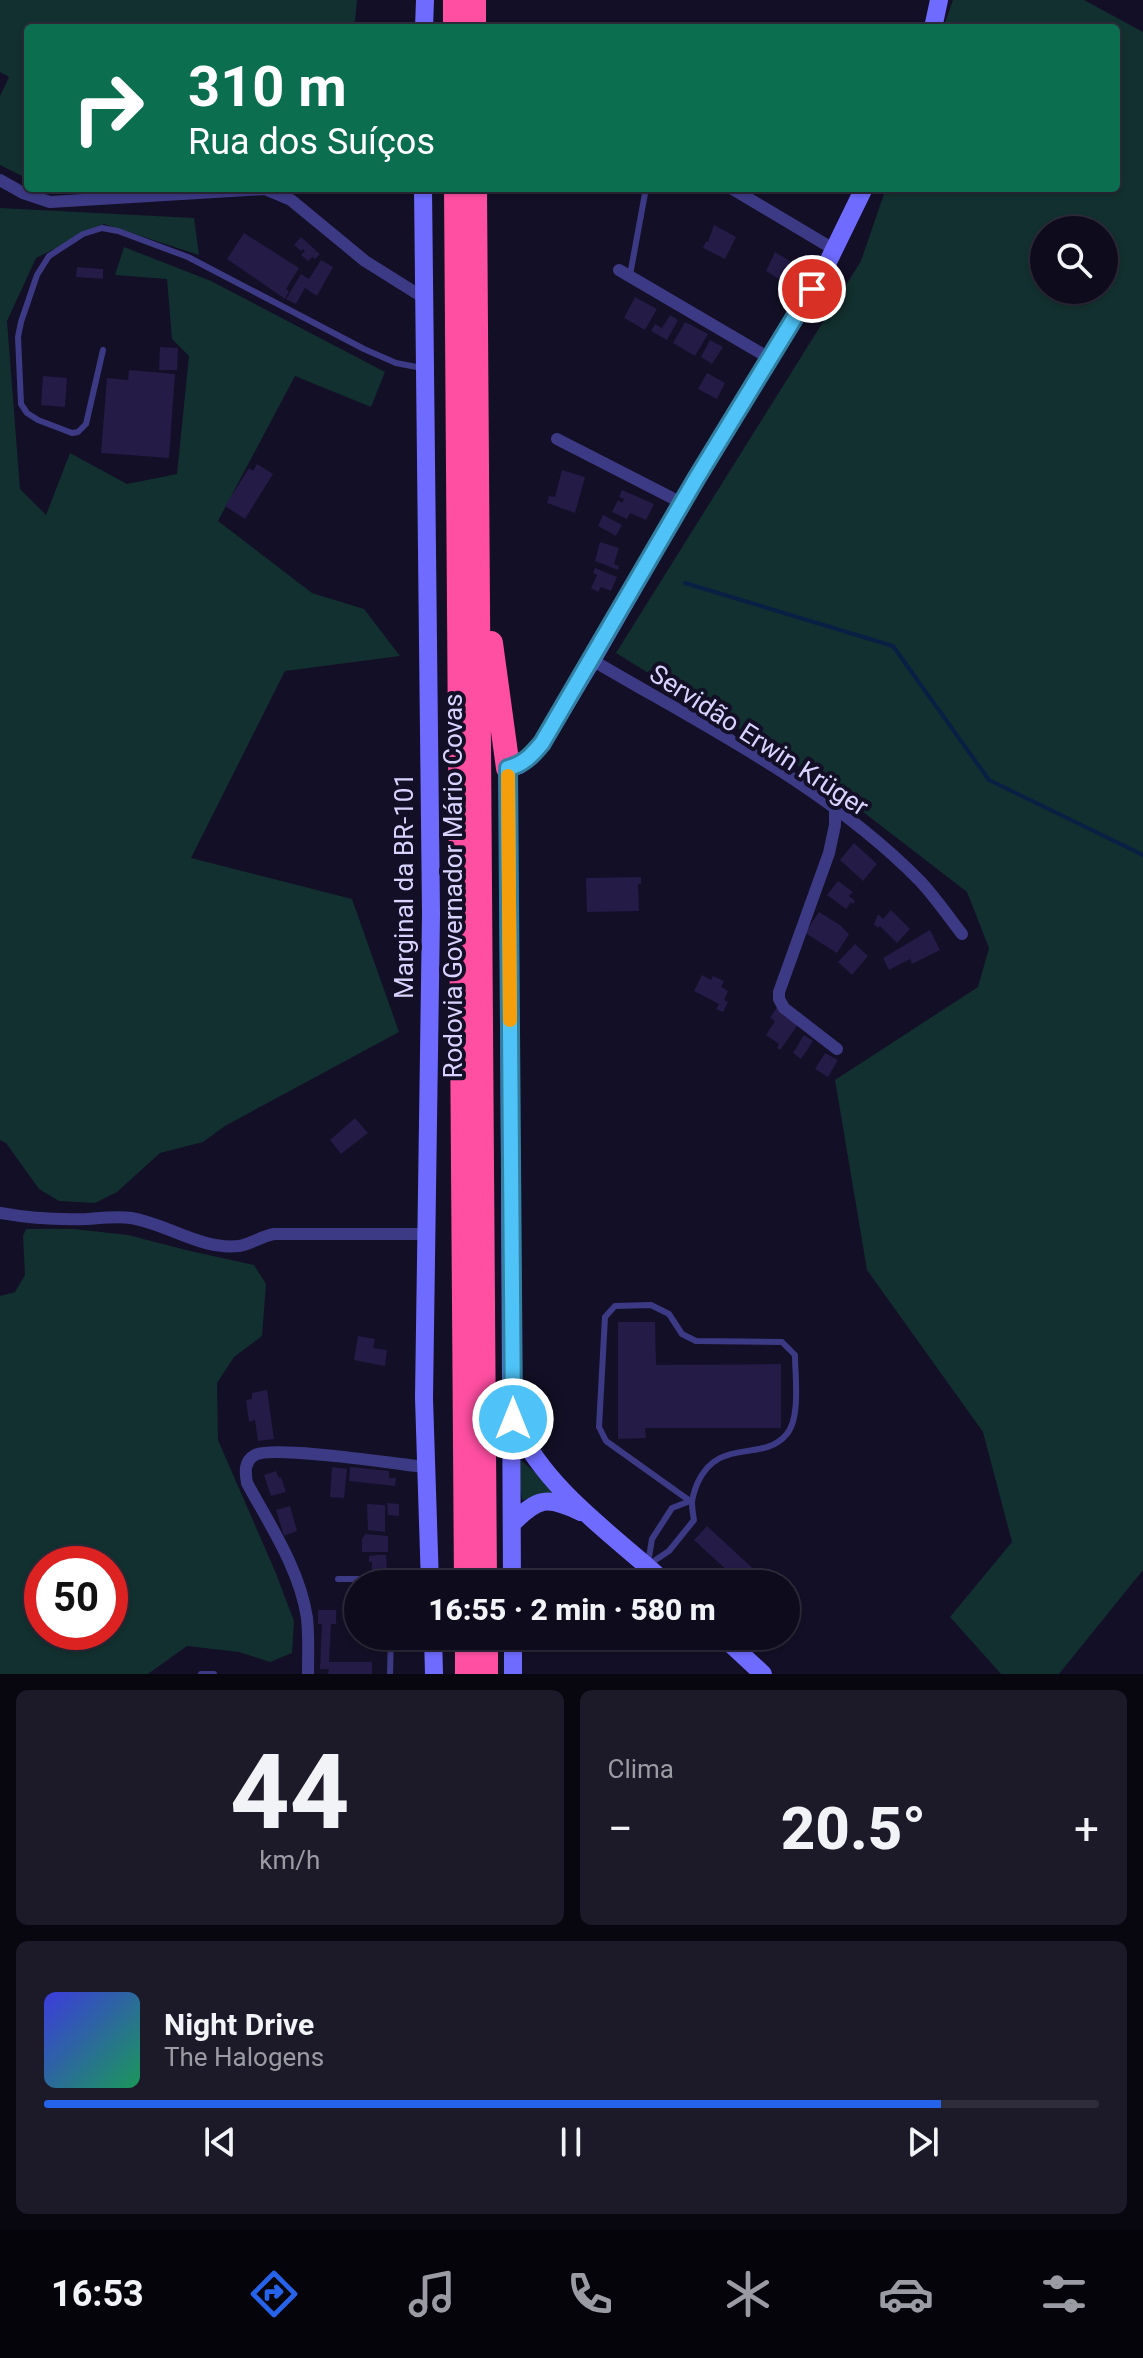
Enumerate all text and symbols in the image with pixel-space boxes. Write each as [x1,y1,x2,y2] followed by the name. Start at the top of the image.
[188,54,347,120] text: 310 m
[56,56,160,160] icon: right
[188,121,435,163] text: Rua dos Suíços
[1030,216,1118,304] map controls
[1030,216,1118,304] button: search
[778,255,846,323] pin
[790,267,834,311] icon: arrive
[644,658,874,822] street label: Servidão Erwin Krüger
[438,693,468,1079] street label: Rodovia Governador Mário Covas
[389,773,419,999] street label: Marginal da BR-101
[471,1377,555,1461] position arrow
[24,1546,128,1650] speed limit sign: 50
[428,1592,716,1627] text: 16:55 · 2 min · 580 m
[230,1732,349,1853] text: 44
[608,1754,674,1784] text: Clima
[781,1793,926,1864] text: 20.5°
[608,1803,633,1855] text: −
[1074,1803,1099,1855] text: +
[259,1845,320,1875] text: km/h
[164,2007,314,2042] text: Night Drive
[164,2042,324,2072] text: The Halogens
[198,2120,242,2164] icon: previous
[549,2120,593,2164] icon: pause
[901,2120,945,2164] icon: next
[246,2266,302,2322] icon: directions
[404,2266,460,2322] icon: music
[562,2266,618,2322] icon: phone
[720,2266,776,2322] icon: climate
[878,2266,934,2322] icon: car
[1036,2266,1092,2322] icon: filters
[51,2273,144,2315] text: 16:53

